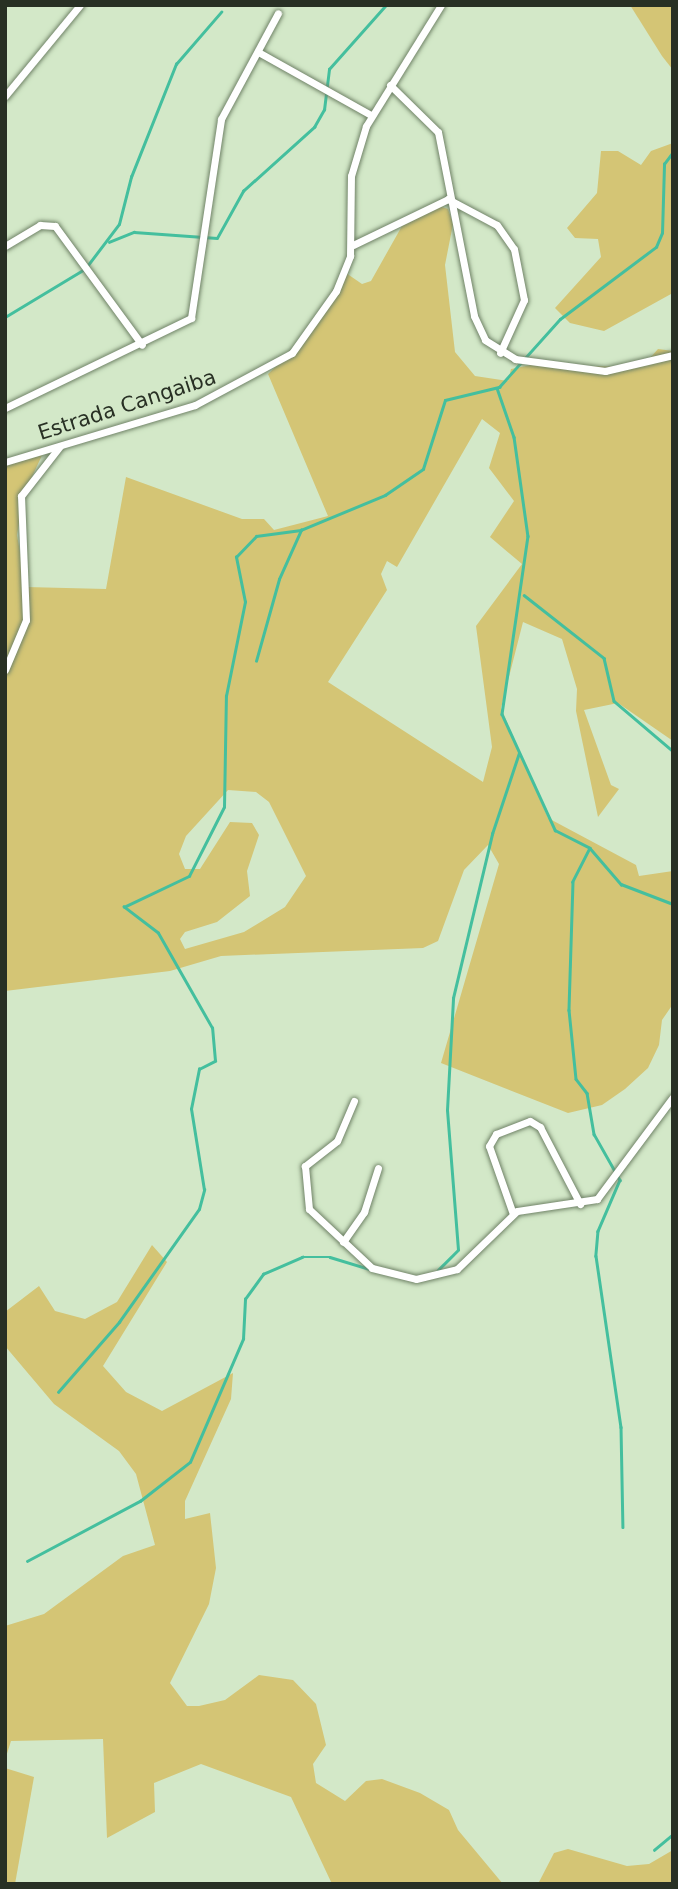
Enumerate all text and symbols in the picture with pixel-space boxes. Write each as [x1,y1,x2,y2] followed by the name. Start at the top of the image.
[35,364,219,446] street label: Estrada Cangaiba

